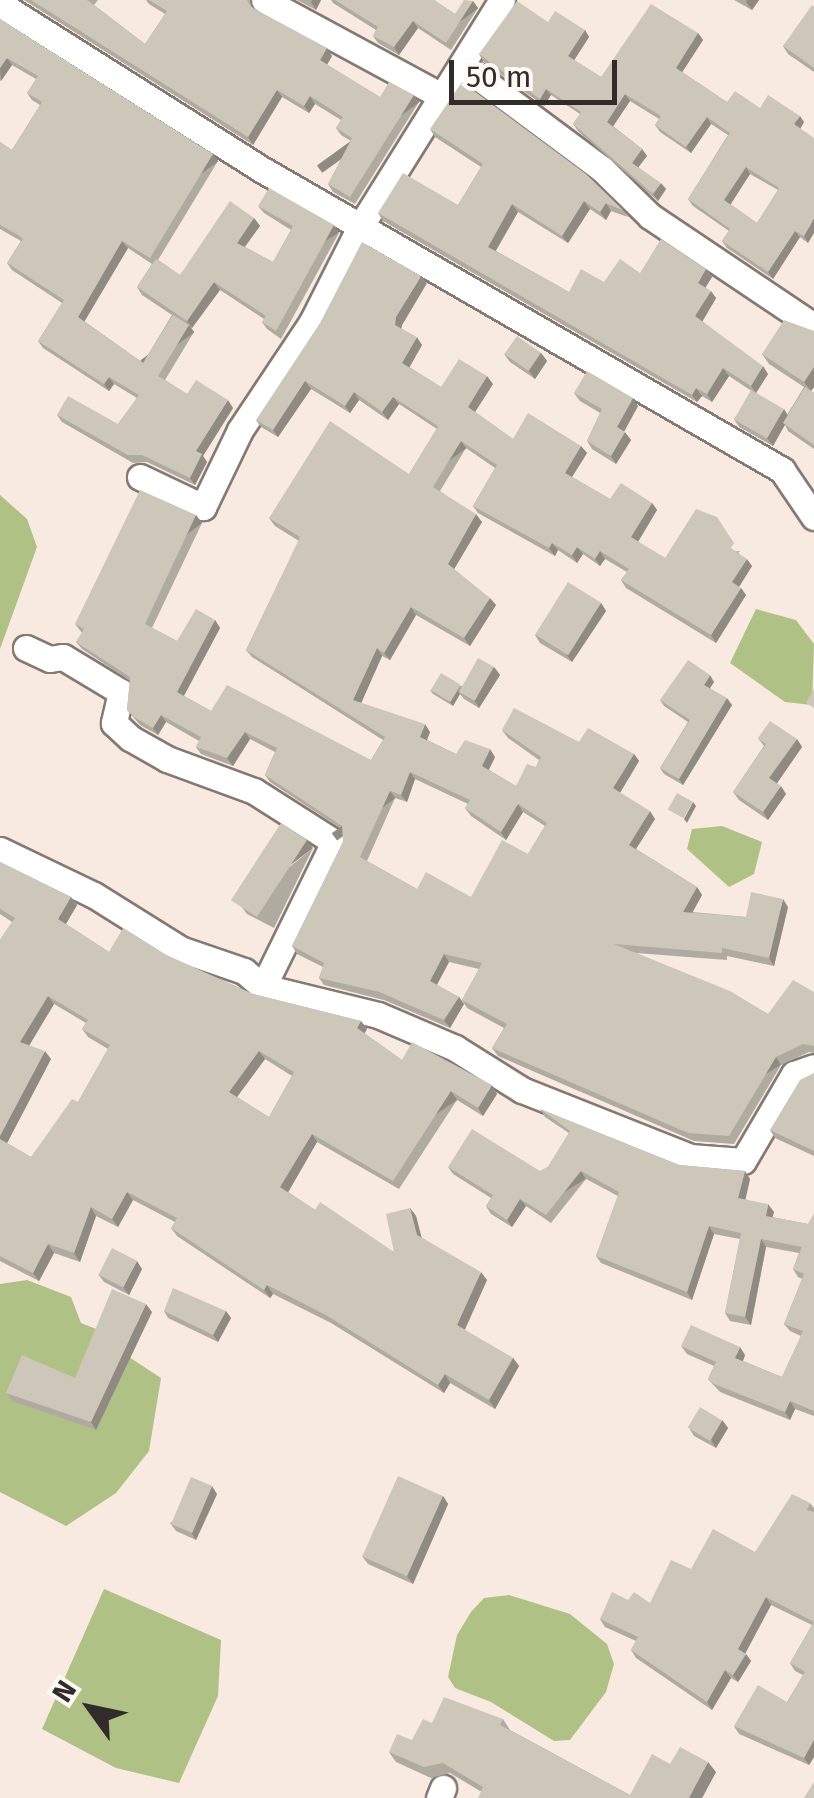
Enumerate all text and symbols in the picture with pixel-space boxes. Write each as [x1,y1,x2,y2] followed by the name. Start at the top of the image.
[454,40,622,102] scale bar
[466,59,531,95] text: 50 m
[40,1658,140,1758] north arrow
[46,1675,83,1708] text: N

